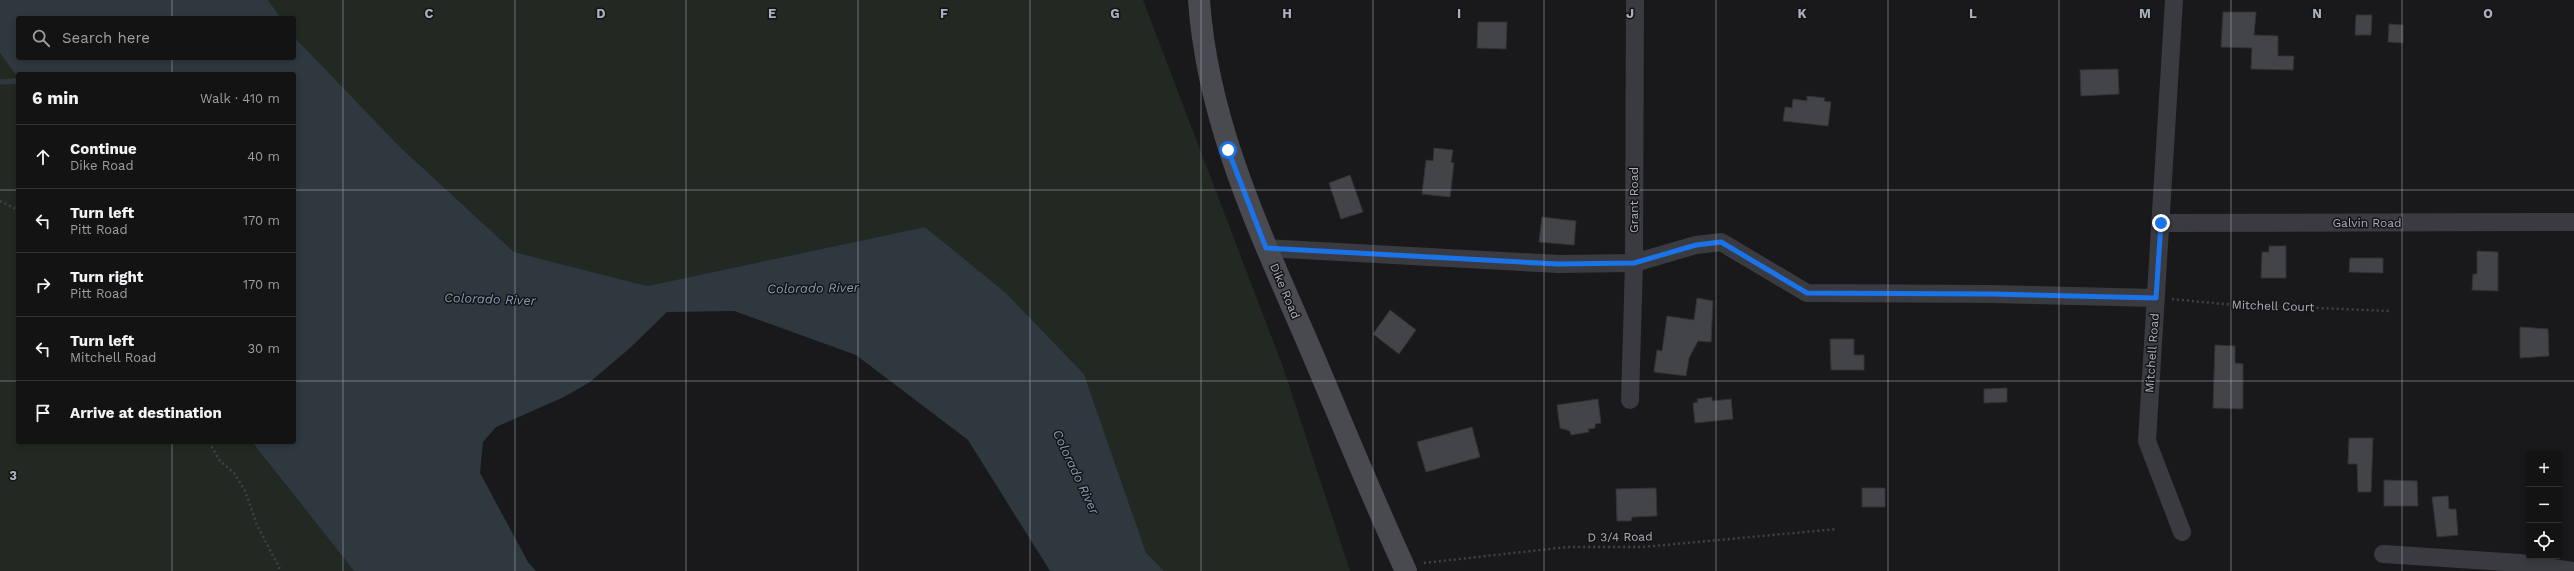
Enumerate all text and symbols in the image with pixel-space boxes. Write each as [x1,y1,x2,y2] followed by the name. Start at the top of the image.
[425,6,434,21] text: C
[596,6,606,21] text: D
[768,6,776,21] text: E
[940,6,948,21] text: F
[1110,6,1120,21] text: G
[1282,6,1292,21] text: H
[1457,6,1461,21] text: I
[1626,6,1634,21] text: J
[1797,6,1807,21] text: K
[1969,6,1977,21] text: L
[2139,6,2151,21] text: M
[2312,6,2322,21] text: N
[2483,6,2493,21] text: O
[16,16,296,60] search box
[30,27,52,49] icon: search
[62,29,150,47] text: Search here
[32,88,79,108] text: 6 min
[200,91,280,106] text: Walk · 410 m
[70,140,137,158] text: Continue
[1219,141,1237,159] route start
[32,146,54,168] icon: ahead
[247,149,280,164] text: 40 m
[70,158,134,173] text: Dike Road
[1627,167,1641,233] street label: Grant Road
[70,204,134,222] text: Turn left
[32,210,54,232] icon: left
[243,213,280,228] text: 170 m
[2152,214,2170,232] route end
[2332,216,2402,230] street label: Galvin Road
[70,222,128,237] text: Pitt Road
[1267,261,1303,321] street label: Dike Road
[70,268,143,286] text: Turn right
[32,274,54,296] icon: right
[243,277,280,292] text: 170 m
[767,280,860,296] water label: Colorado River
[70,286,128,301] text: Pitt Road
[444,290,537,308] water label: Colorado River
[2231,298,2315,314] street label: Mitchell Court
[2142,313,2162,393] street label: Mitchell Road
[70,332,134,350] text: Turn left
[32,338,54,360] icon: left
[248,341,280,356] text: 30 m
[70,350,157,365] text: Mitchell Road
[32,402,54,424] icon: arrive
[70,404,222,422] text: Arrive at destination
[1050,427,1103,518] water label: Colorado River
[2526,451,2562,559] map controls
[2526,451,2562,487] button: +
[9,468,17,483] text: 3
[2526,487,2562,523] button: −
[2526,523,2562,559] button: locate
[1587,529,1653,545] street label: D 3/4 Road

